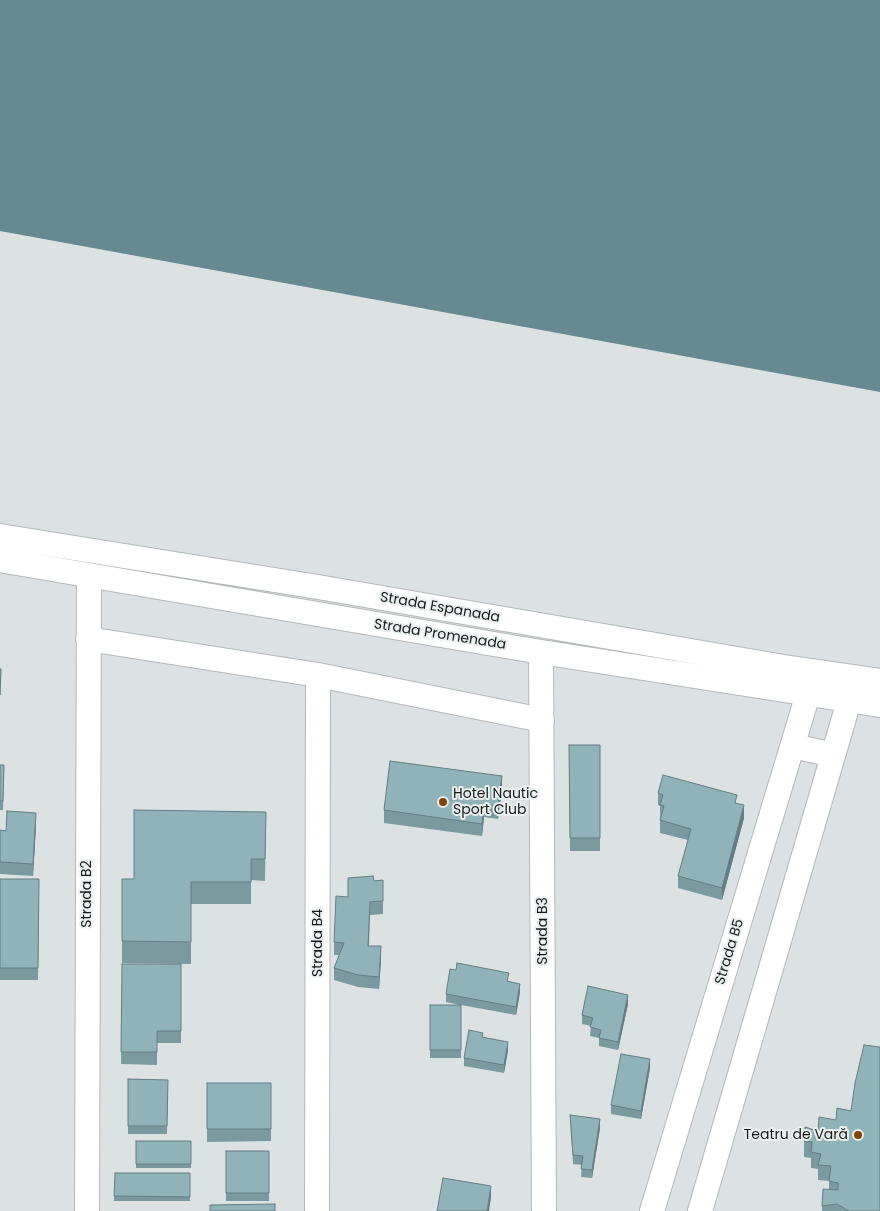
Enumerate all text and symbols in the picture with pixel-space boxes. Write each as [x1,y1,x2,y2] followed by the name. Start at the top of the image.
[379,589,501,627] street label: Strada Espanada
[373,616,507,654] street label: Strada Promenada
[453,786,538,819] place label: Hotel Nautic Sport Club
[437,796,449,808] marker: Hotel Nautic Sport Club
[79,860,95,928] street label: Strada B2
[535,897,551,965] street label: Strada B3
[310,909,326,977] street label: Strada B4
[712,917,748,987] street label: Strada B5
[744,1127,848,1143] place label: Teatru de Vară
[852,1129,864,1141] marker: Teatru de Vară

